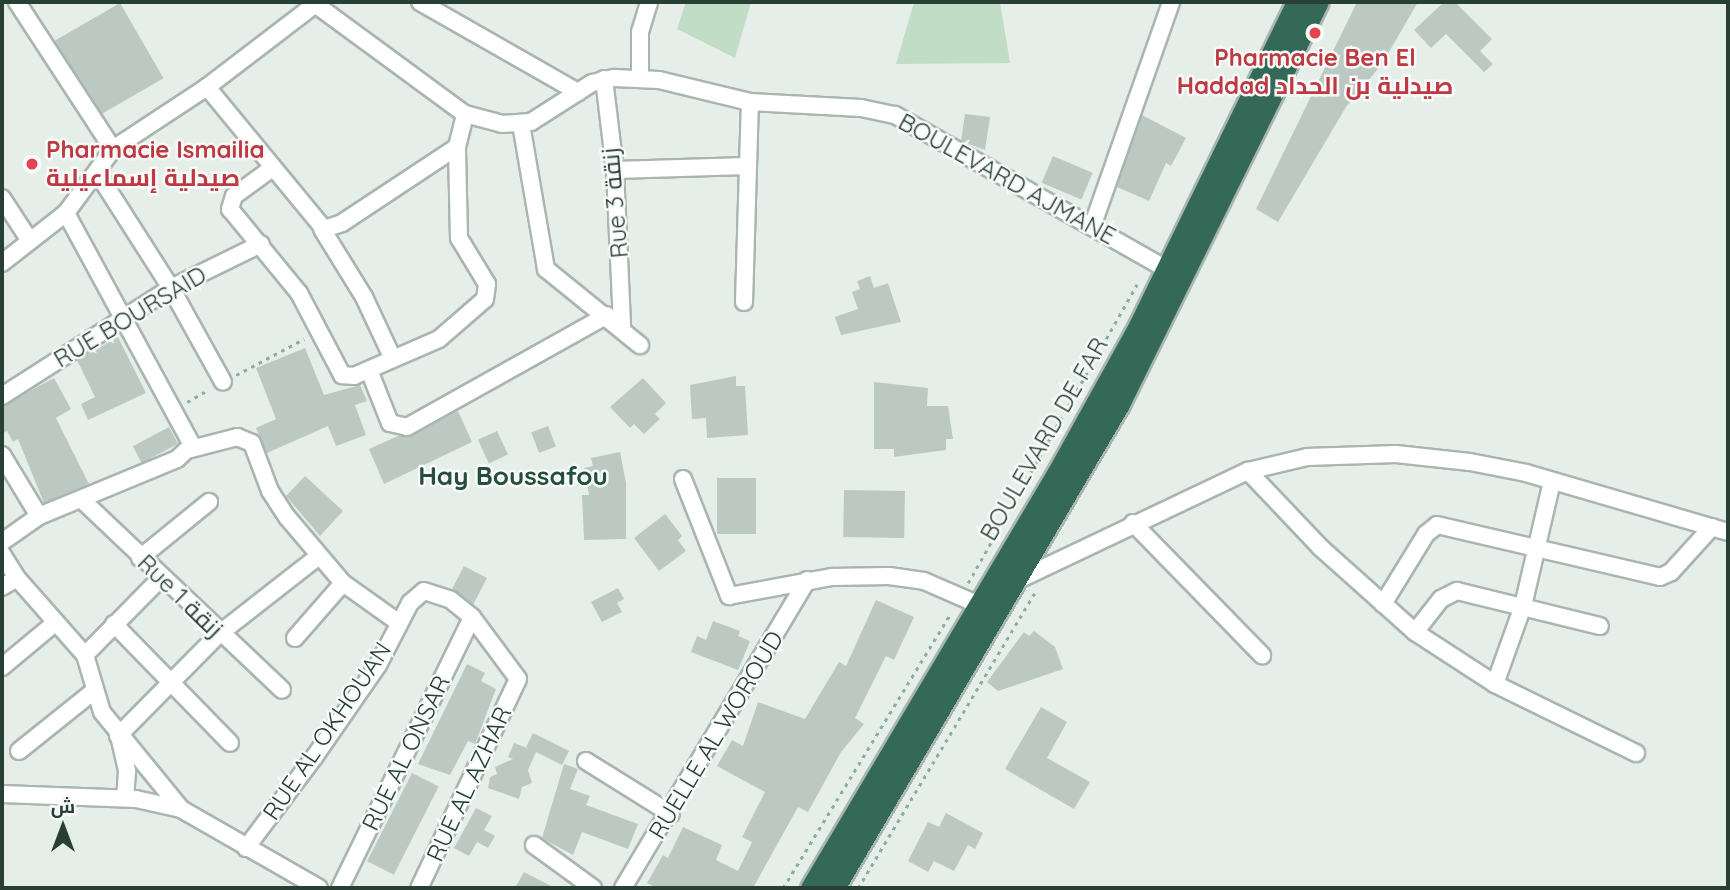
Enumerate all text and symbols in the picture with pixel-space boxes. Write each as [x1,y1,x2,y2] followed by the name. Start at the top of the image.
[1307,25,1323,41] marker: Pharmacie Ben El Haddad صيدلية بن الحداد
[1177,44,1453,100] place label: Pharmacie Ben El Haddad صيدلية بن الحداد
[893,107,1121,251] street label: BOULEVARD AJMANE
[46,136,264,192] place label: Pharmacie Ismailia صيدلية إسماعيلية
[596,147,634,259] street label: Rue 3 زنقة
[24,156,40,172] marker: Pharmacie Ismailia صيدلية إسماعيلية
[49,260,211,374] street label: RUE BOURSAID
[974,332,1114,546] street label: BOULEVARD DE FAR
[418,460,608,492] district label: Hay Boussafou
[132,548,228,644] street label: Rue 1 زنقة
[643,626,789,844] street label: RUELLE AL WOROUD
[257,637,397,825] street label: RUE AL OKHOUAN
[356,671,456,835] street label: RUE AL ONSAR
[420,702,518,866] street label: RUE AL AZHAR
[28,792,98,862] north arrow
[51,794,75,818] text: ش

